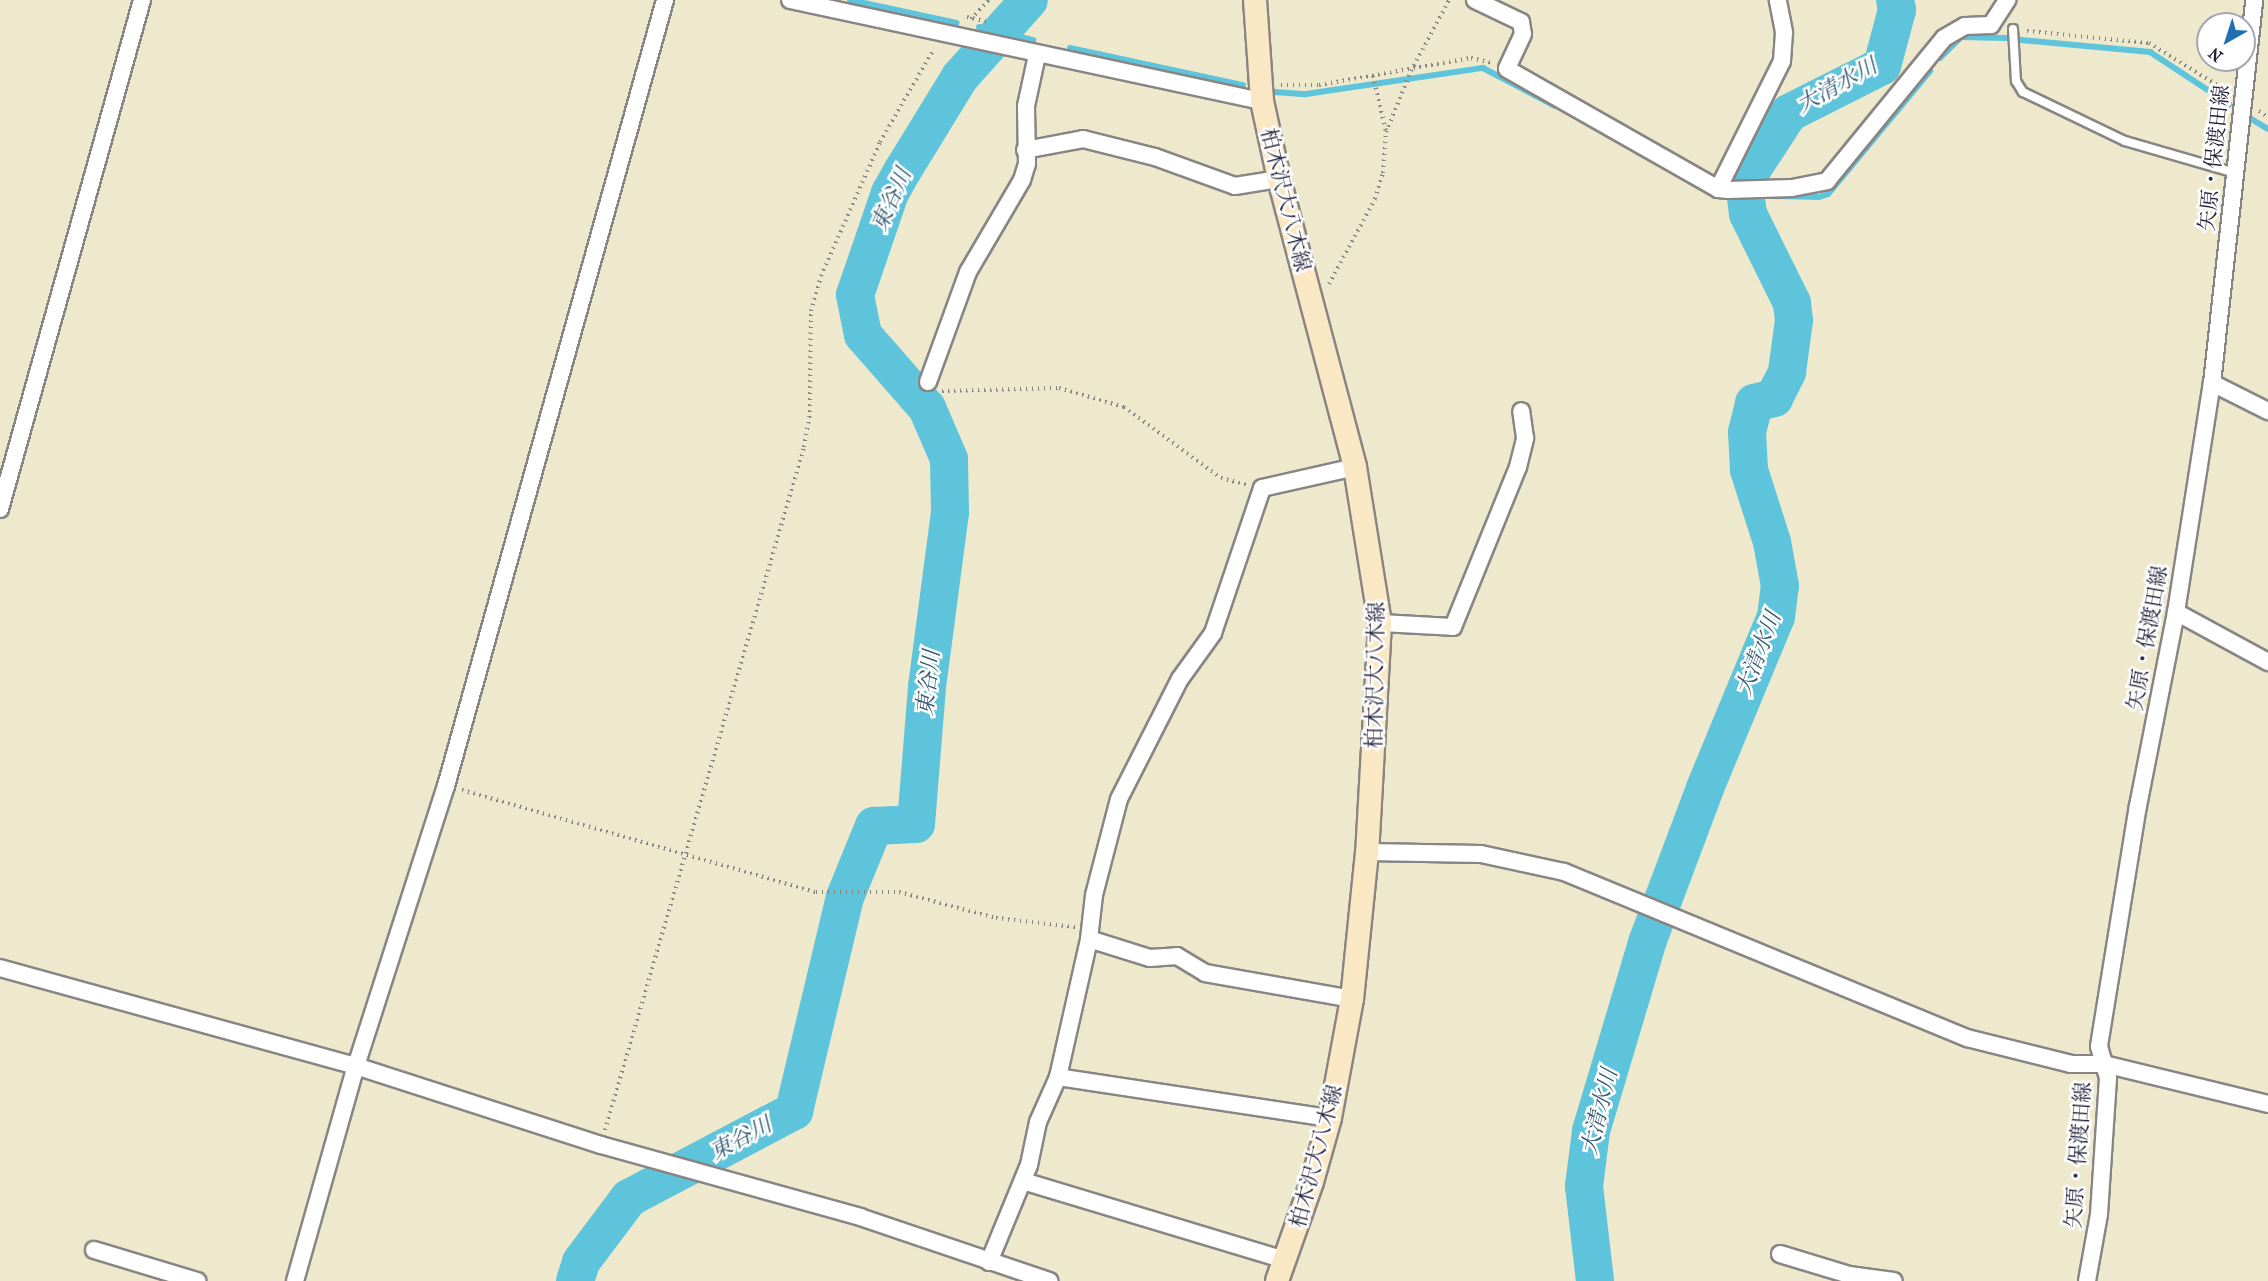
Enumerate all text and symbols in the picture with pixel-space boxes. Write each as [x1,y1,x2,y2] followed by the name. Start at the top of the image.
[2196,12,2256,72] north arrow
[2205,44,2226,66] text: N
[1792,53,1882,119] water label: 大清水川
[2194,84,2234,232] street label: 矢原・保渡田線
[1256,126,1316,274] street label: 柏木沢大八木線
[867,164,917,236] water label: 東谷川
[2122,563,2172,713] street label: 矢原・保渡田線
[1361,601,1389,749] street label: 柏木沢大八木線
[1731,608,1787,700] water label: 大清水川
[912,649,946,717] water label: 東谷川
[1577,1066,1623,1158] water label: 大清水川
[2060,1081,2096,1229] street label: 矢原・保渡田線
[1285,1082,1347,1230] street label: 柏木沢大八木線
[706,1112,776,1166] water label: 東谷川

